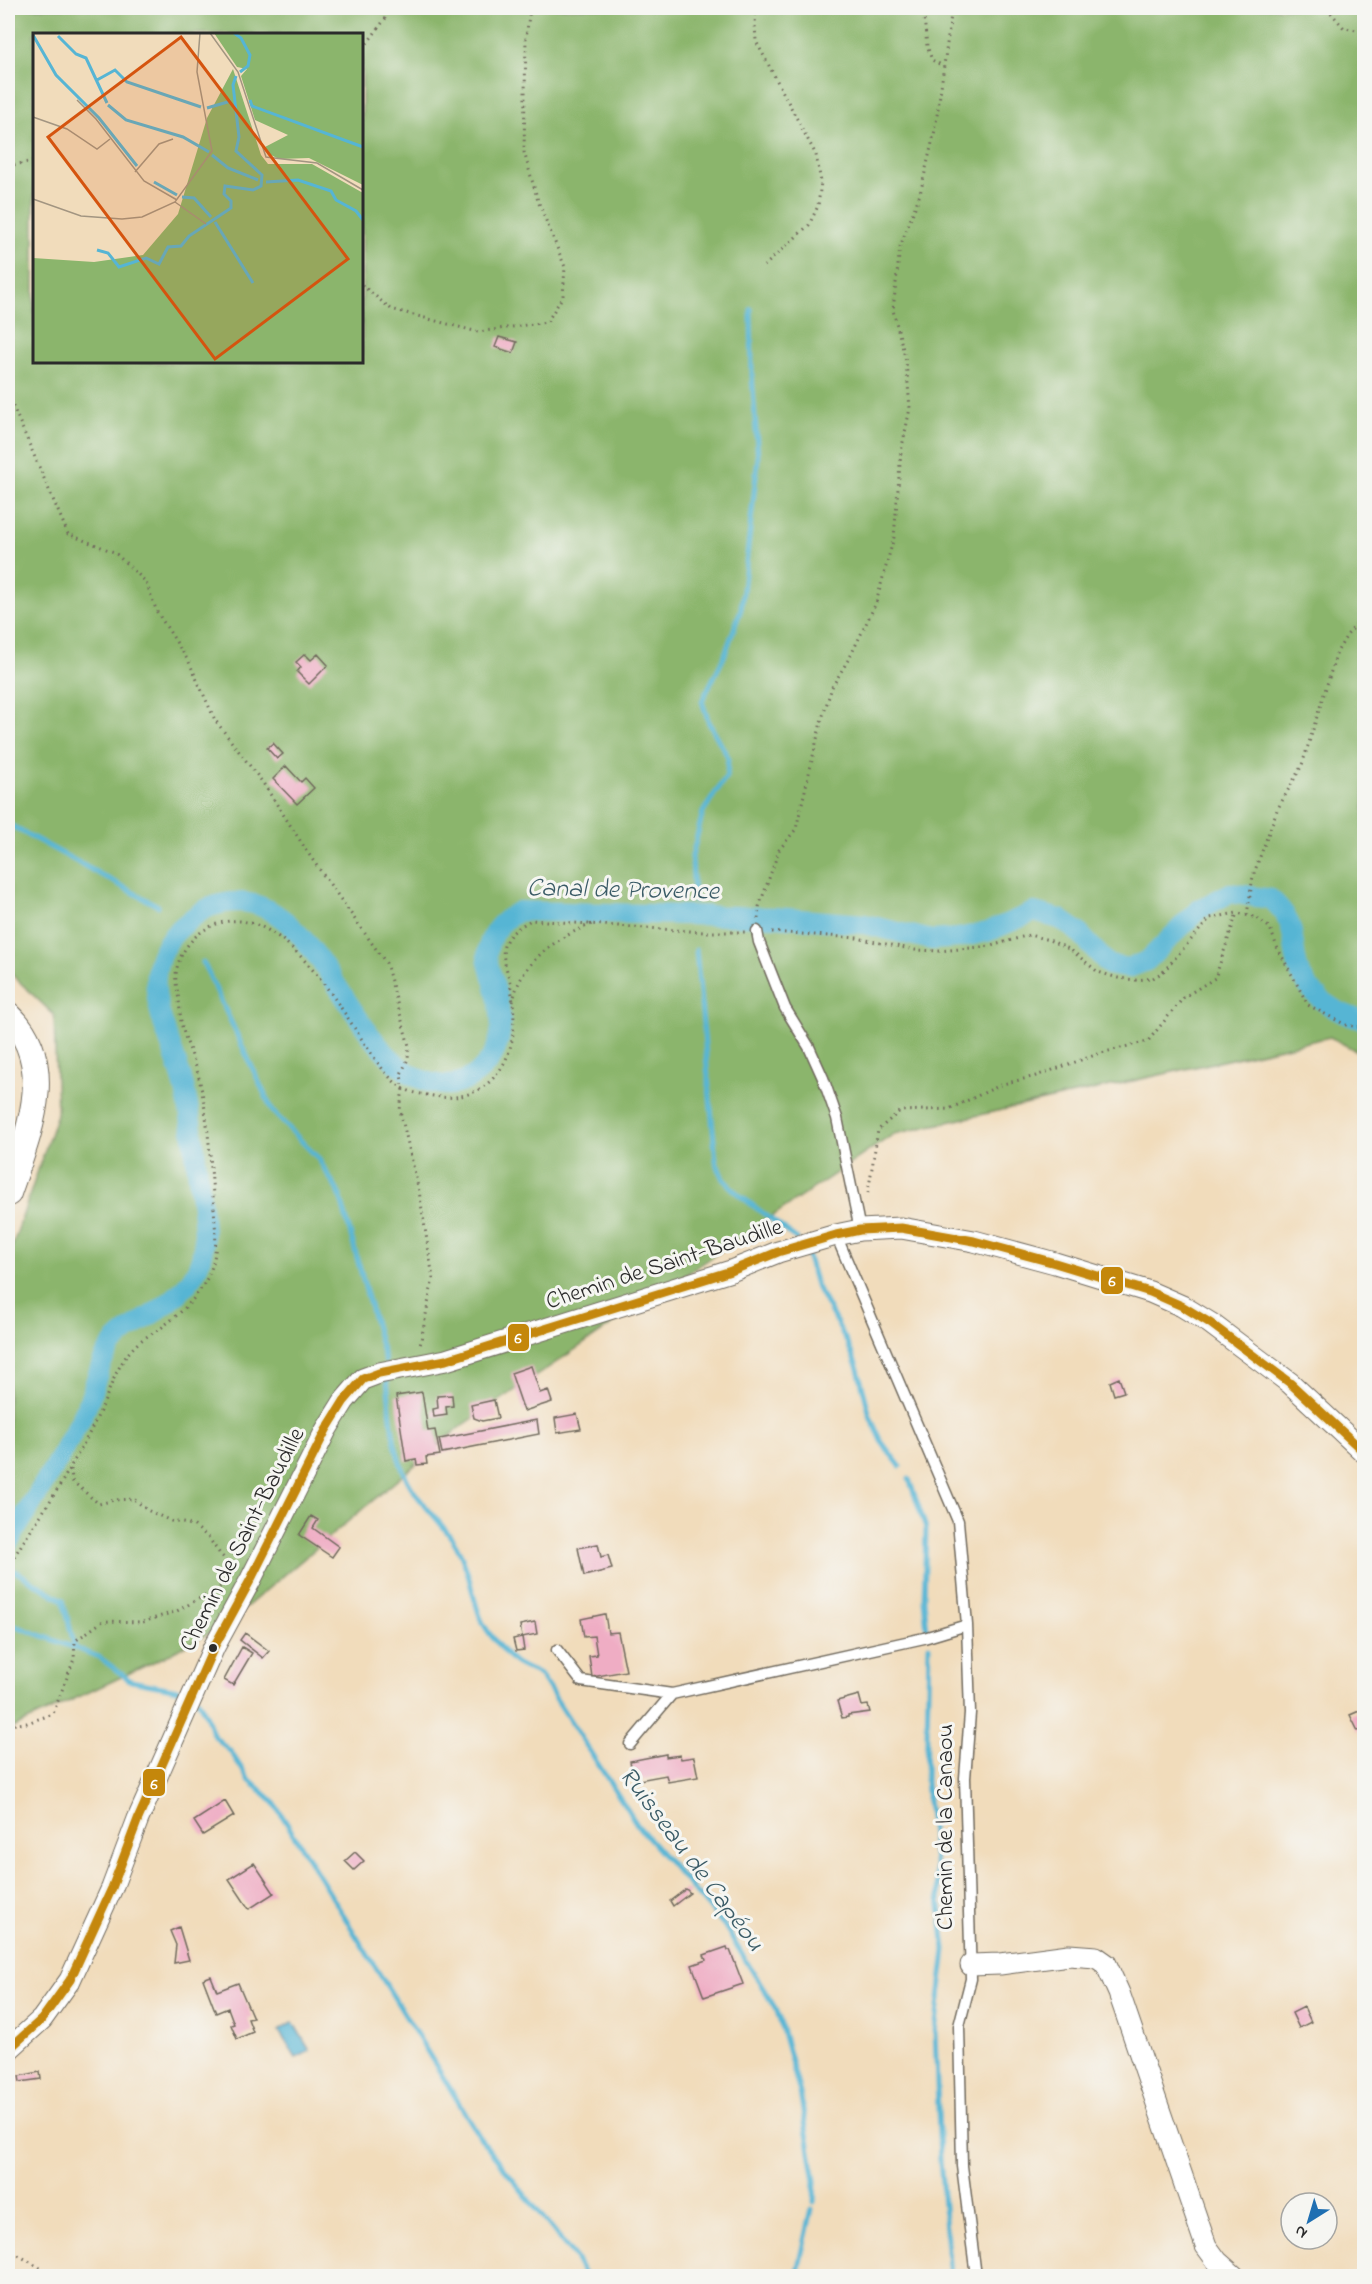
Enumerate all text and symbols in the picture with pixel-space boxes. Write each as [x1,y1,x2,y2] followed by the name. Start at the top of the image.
[33,33,363,363] inset map
[526,870,721,912] water label: Canal de Provence
[542,1210,788,1320] street label: Chemin de Saint-Baudille
[1100,1266,1124,1295] line badge: 6
[1107,1270,1116,1294] text: 6
[507,1323,530,1352] line badge: 6
[513,1327,522,1351] text: 6
[171,1422,315,1658] street label: Chemin de Saint-Baudille
[207,1642,219,1654] unlabelled marker
[929,1724,964,1930] street label: Chemin de la Canaou
[608,1760,773,1960] water label: Ruisseau de Capéou
[142,1768,166,1797] line badge: 6
[149,1773,158,1797] text: 6
[1279,2191,1339,2251] north arrow
[1289,2218,1313,2244] text: N

